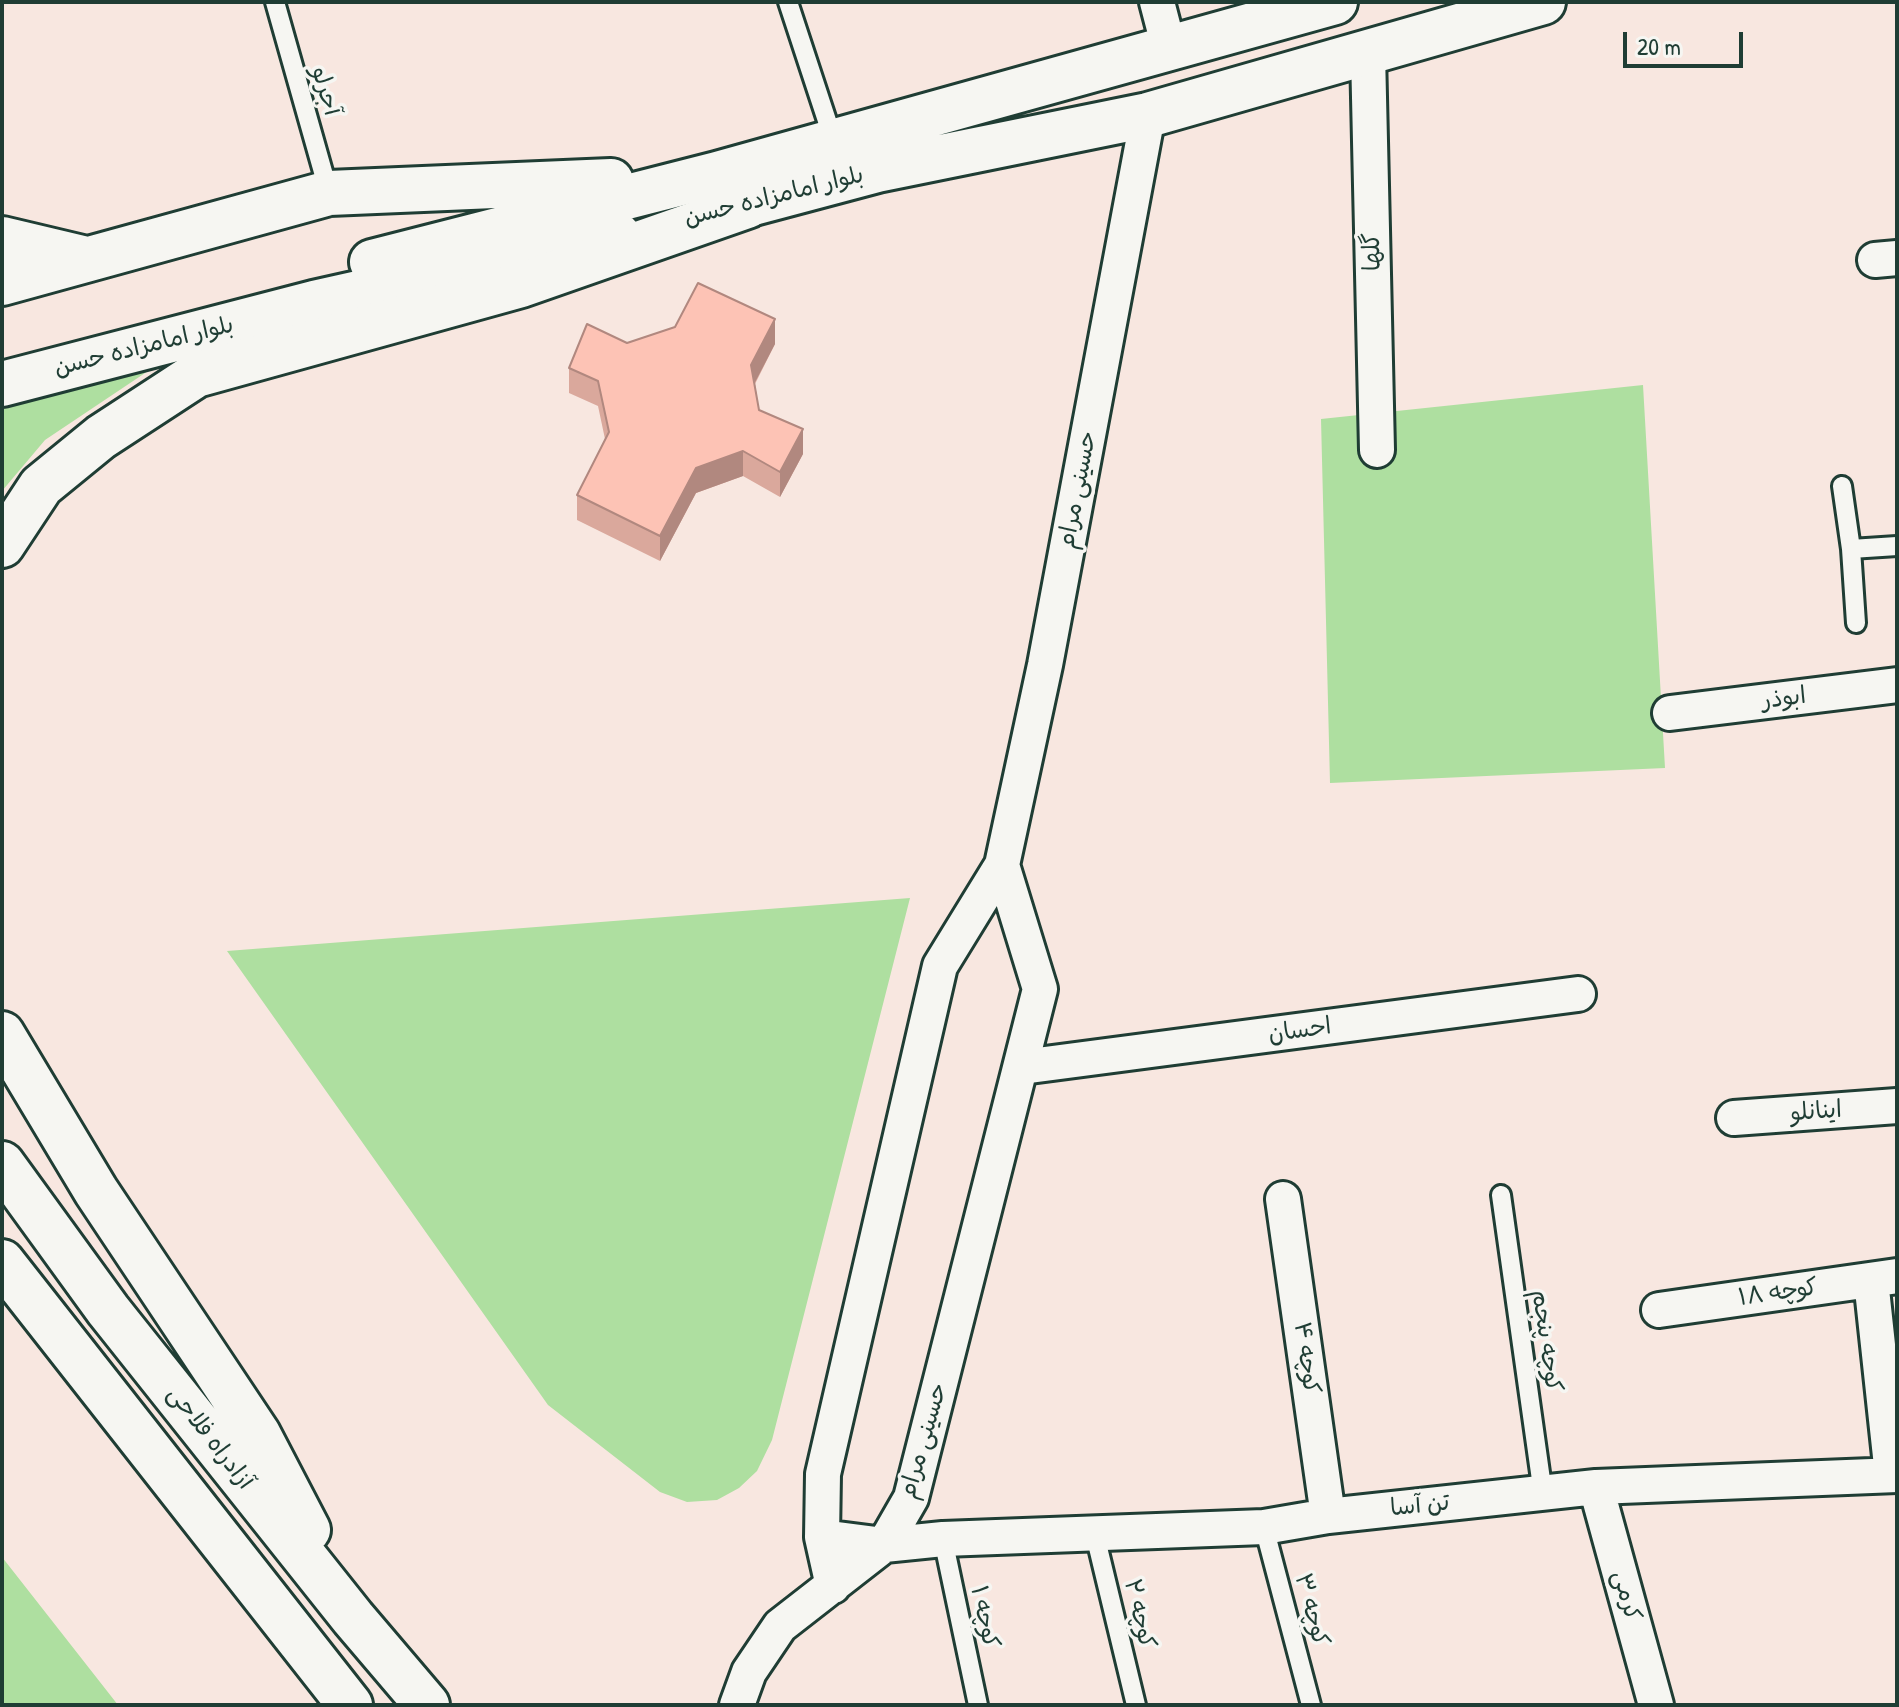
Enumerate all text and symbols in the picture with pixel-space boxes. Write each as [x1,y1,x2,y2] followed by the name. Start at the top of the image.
[1627,16,1747,66] scale bar
[1637,30,1681,62] text: 20 m
[304,63,346,119] street label: آجرلو
[681,161,867,233] street label: بلوار امامزاده حسن
[1358,233,1388,271] street label: گلها
[51,311,237,383] street label: بلوار امامزاده حسن
[1052,429,1104,551] street label: حسینی مرام
[1760,682,1808,716] street label: ابوذر
[1267,1012,1333,1050] street label: احسان
[1789,1096,1843,1128] street label: اینانلو
[1736,1273,1820,1313] street label: کوچه ۱۸
[1525,1288,1567,1394] street label: کوچه پنجم
[1287,1320,1325,1396] street label: کوچه ۴
[161,1380,259,1496] street label: آزادراه فلاحی
[894,1380,954,1502] street label: حسینی مرام
[1389,1489,1451,1523] street label: تن آسا
[1606,1568,1646,1624] street label: کرمی
[1288,1570,1334,1650] street label: کوچه ۳
[1117,1576,1161,1652] street label: کوچه ۲
[963,1583,1005,1651] street label: کوچه ۱

